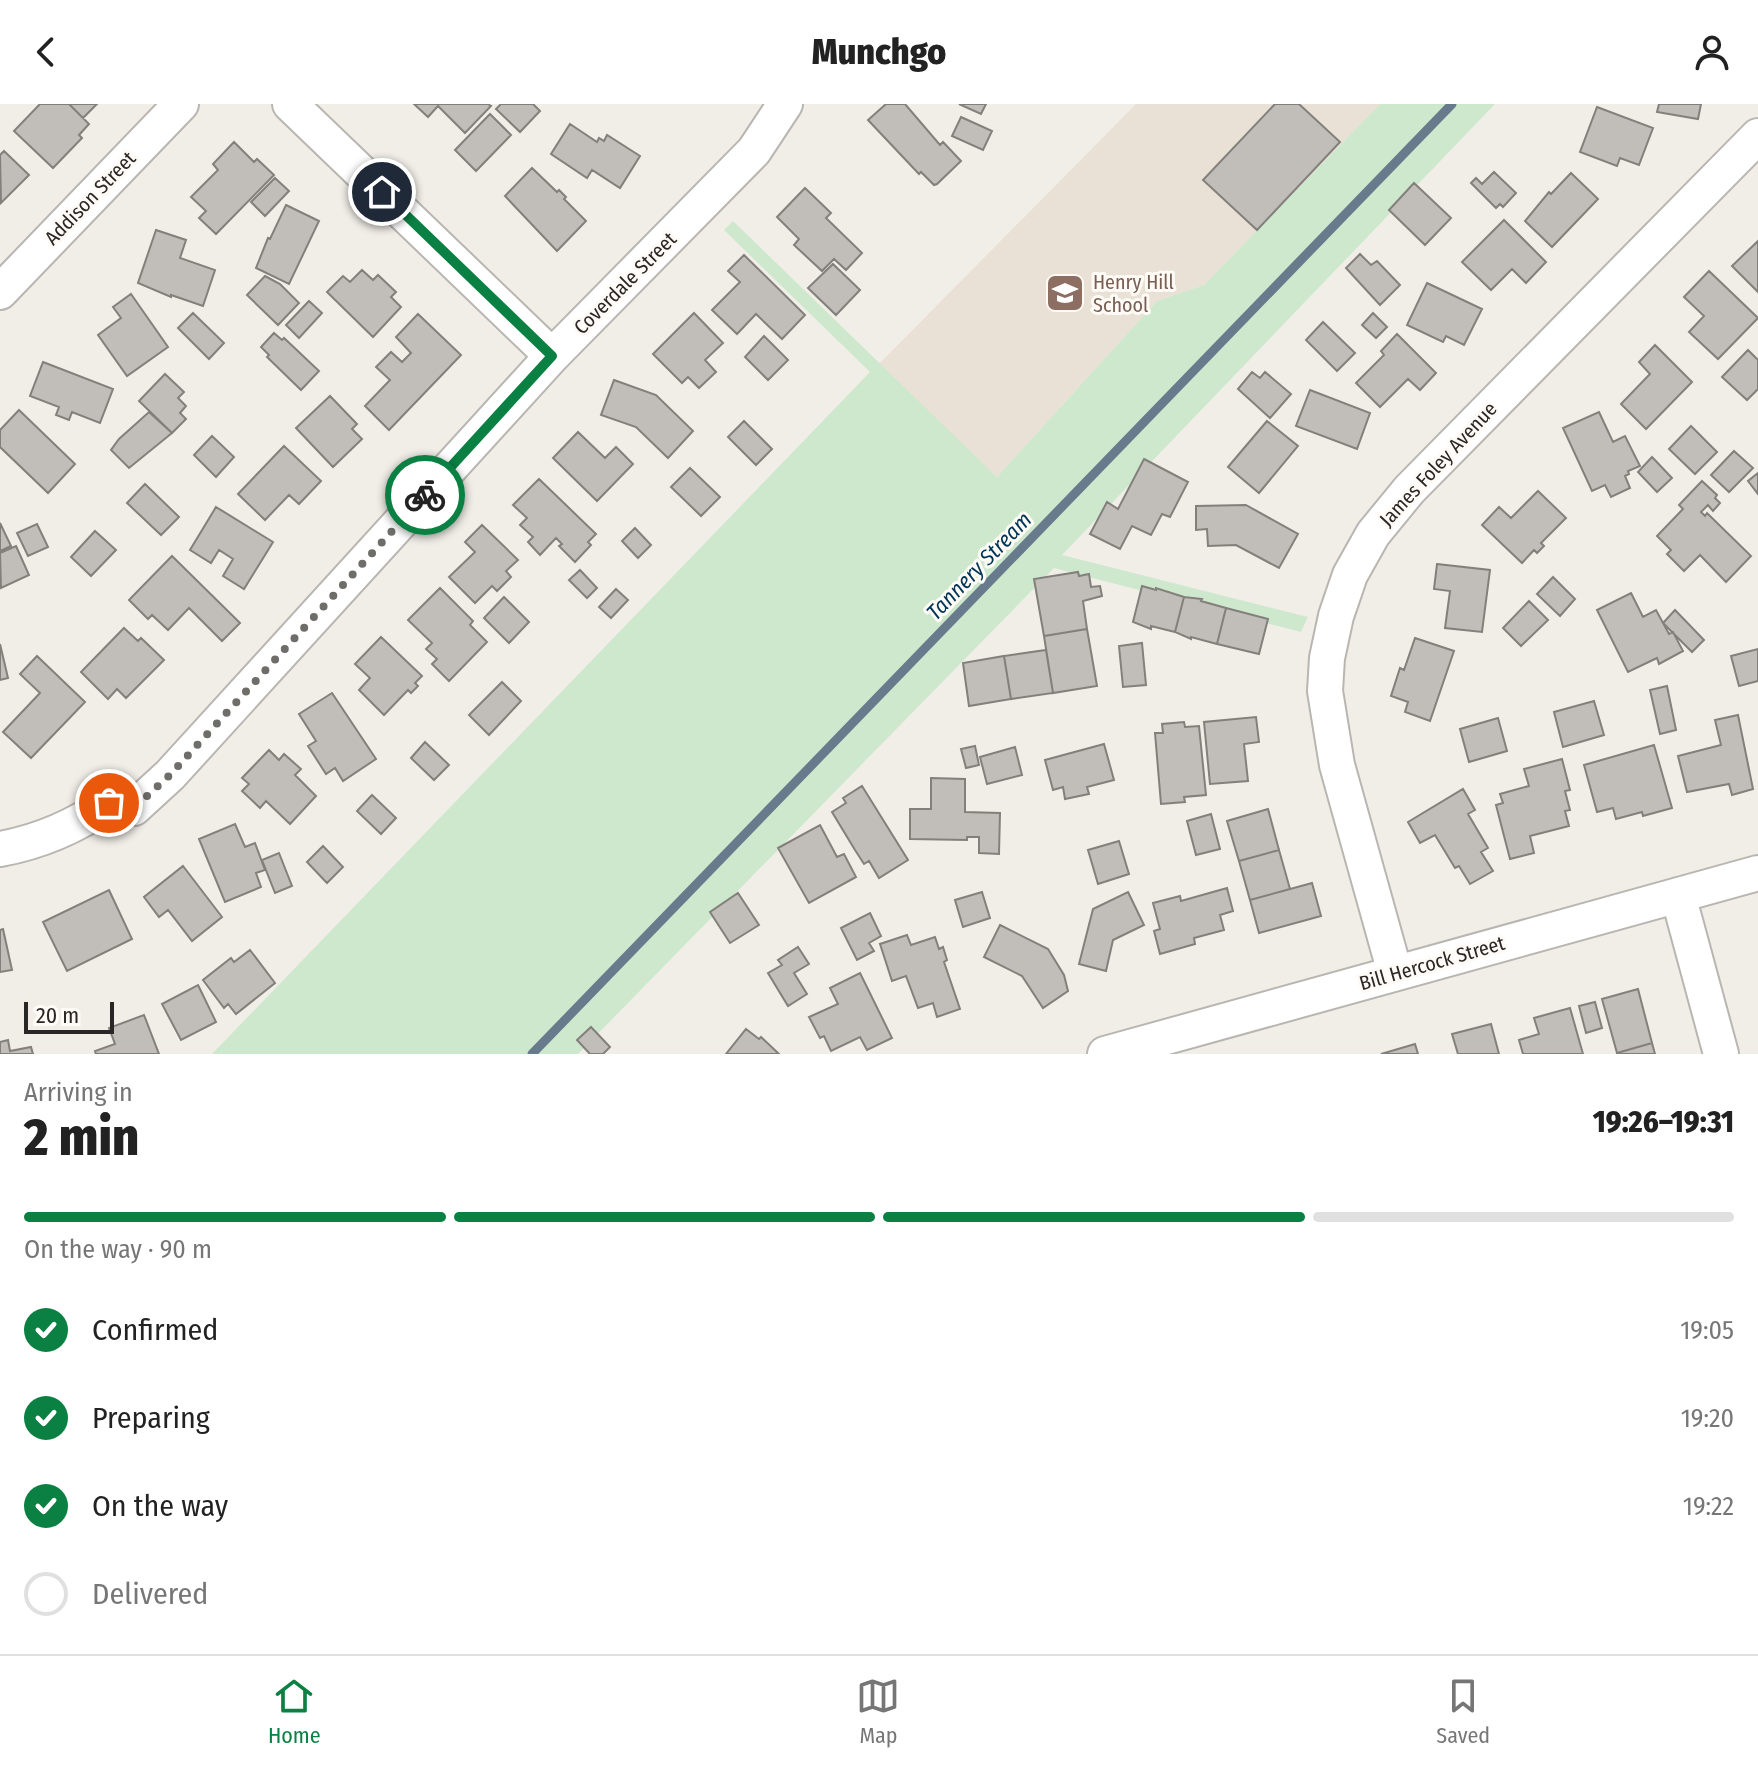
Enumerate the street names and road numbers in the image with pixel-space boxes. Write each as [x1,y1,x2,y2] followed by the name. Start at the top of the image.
[40,146,141,250] street label: Addison Street
[569,227,681,339] street label: Coverdale Street
[1374,397,1502,531] street label: James Foley Avenue
[1357,931,1508,995] street label: Bill Hercock Street

